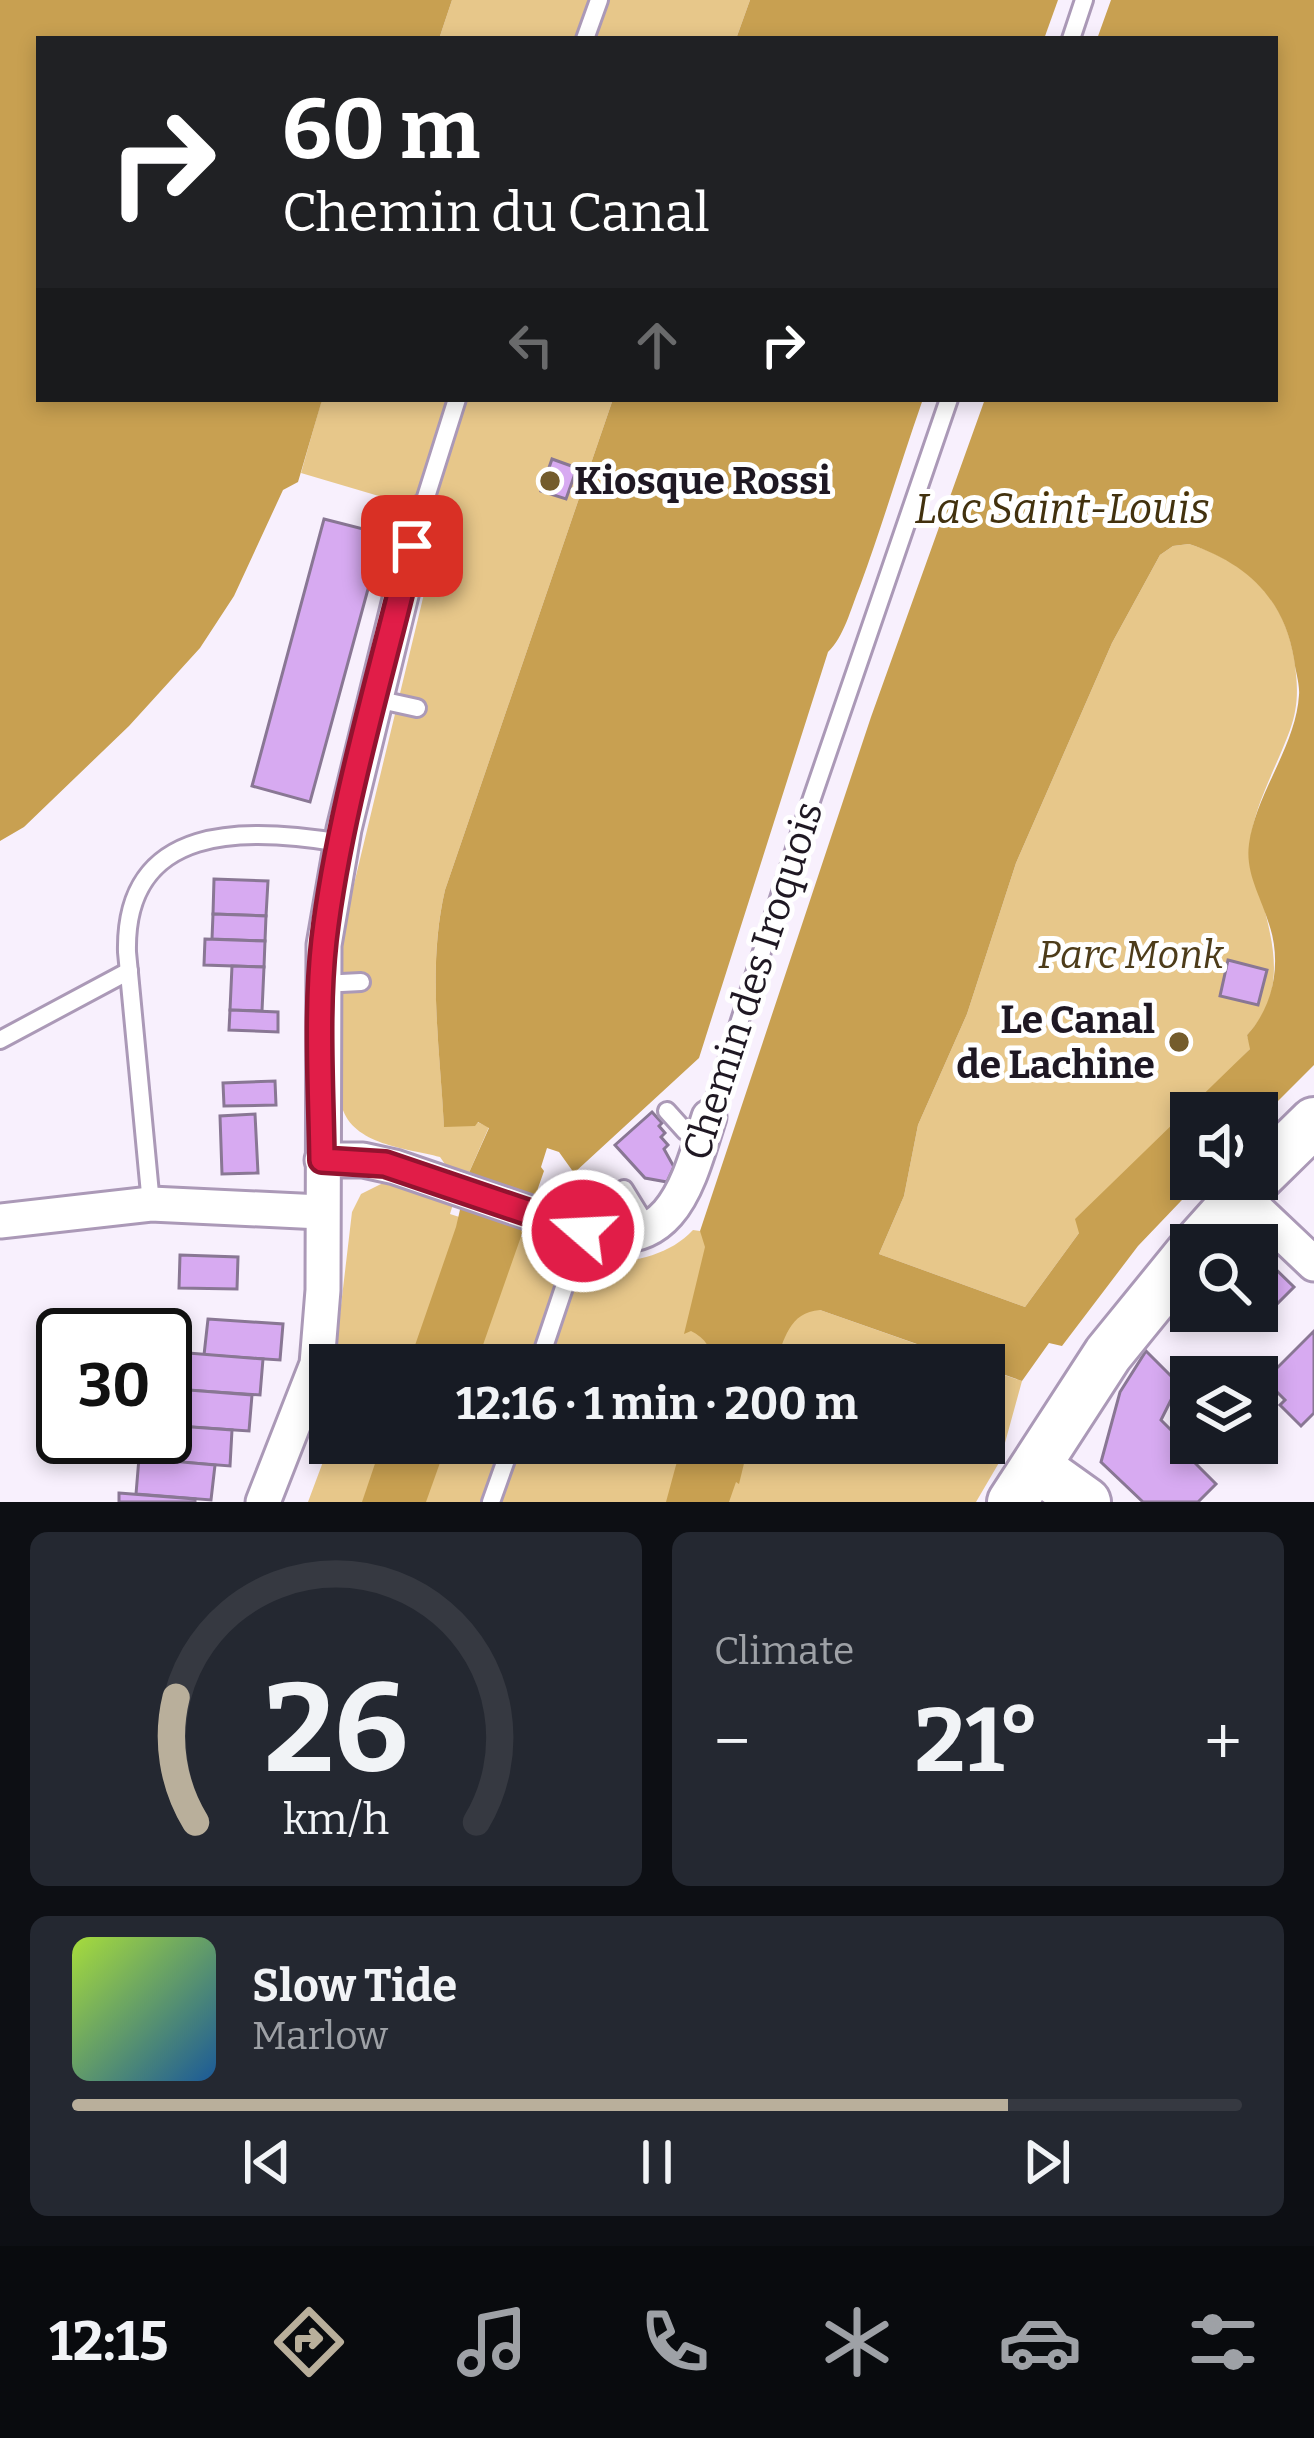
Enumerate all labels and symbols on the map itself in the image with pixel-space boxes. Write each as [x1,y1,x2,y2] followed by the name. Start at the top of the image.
[574,458,831,504] place label: Kiosque Rossi
[537,468,563,494] marker: Kiosque Rossi
[914,484,1210,534] water label: Lac Saint-Louis
[361,495,463,597] pin
[673,796,833,1166] street label: Chemin des Iroquois
[1038,932,1225,978] park label: Parc Monk
[956,997,1155,1088] place label: Le Canal de Lachine
[1166,1029,1192,1055] marker: Le Canal de Lachine
[520,1168,646,1294] position arrow
[36,1308,192,1464] speed limit sign: 30

